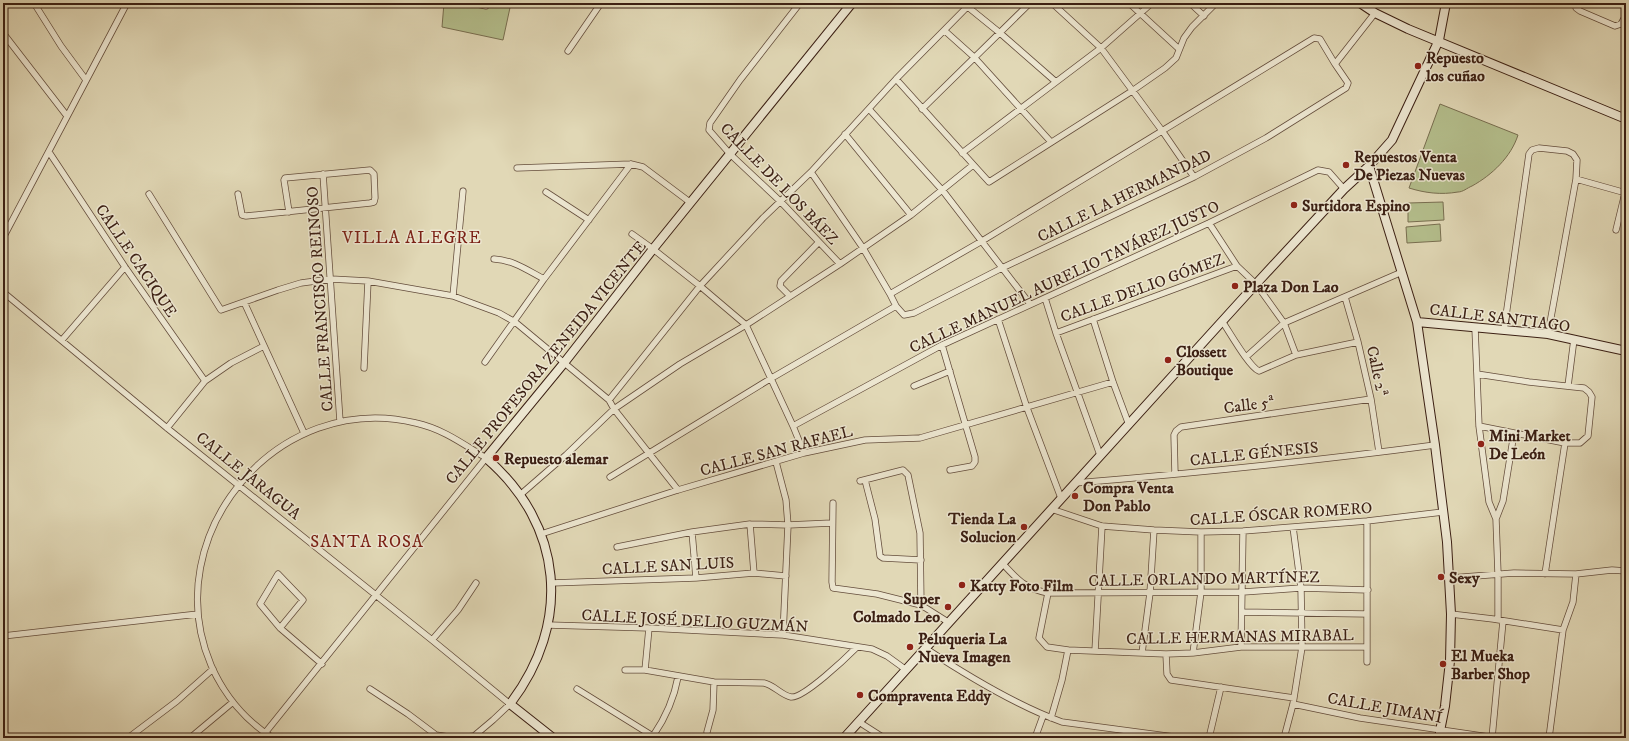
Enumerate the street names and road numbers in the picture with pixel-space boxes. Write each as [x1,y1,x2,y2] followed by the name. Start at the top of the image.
[716,119,843,249] street label: CALLE DE LOS BÁEZ
[1034,145,1215,247] street label: CALLE LA HERMANDAD
[302,186,338,412] street label: CALLE FRANCISCO REINOSO
[906,196,1223,358] street label: CALLE MANUEL AURELIO TAVÁREZ JUSTO
[91,200,181,321] street label: CALLE CACIQUE
[441,237,650,489] street label: CALLE PROFESORA ZENEIDA VICENTE
[1058,249,1227,327] street label: CALLE DELIO GÓMEZ
[1428,299,1571,337] street label: CALLE SANTIAGO
[1362,344,1392,398] street label: Calle 2ª
[1222,392,1276,418] street label: Calle 5ª
[698,421,855,481] street label: CALLE SAN RAFAEL
[192,427,305,525] street label: CALLE JARAGUA
[1189,437,1319,471] street label: CALLE GÉNESIS
[1189,498,1373,530] street label: CALLE ÓSCAR ROMERO
[601,553,735,579] street label: CALLE SAN LUIS
[1088,567,1320,591] street label: CALLE ORLANDO MARTÍNEZ
[581,605,809,637] street label: CALLE JOSÉ DELIO GUZMÁN
[1126,625,1354,649] street label: CALLE HERMANAS MIRABAL
[1326,688,1445,728] street label: CALLE JIMANÍ

